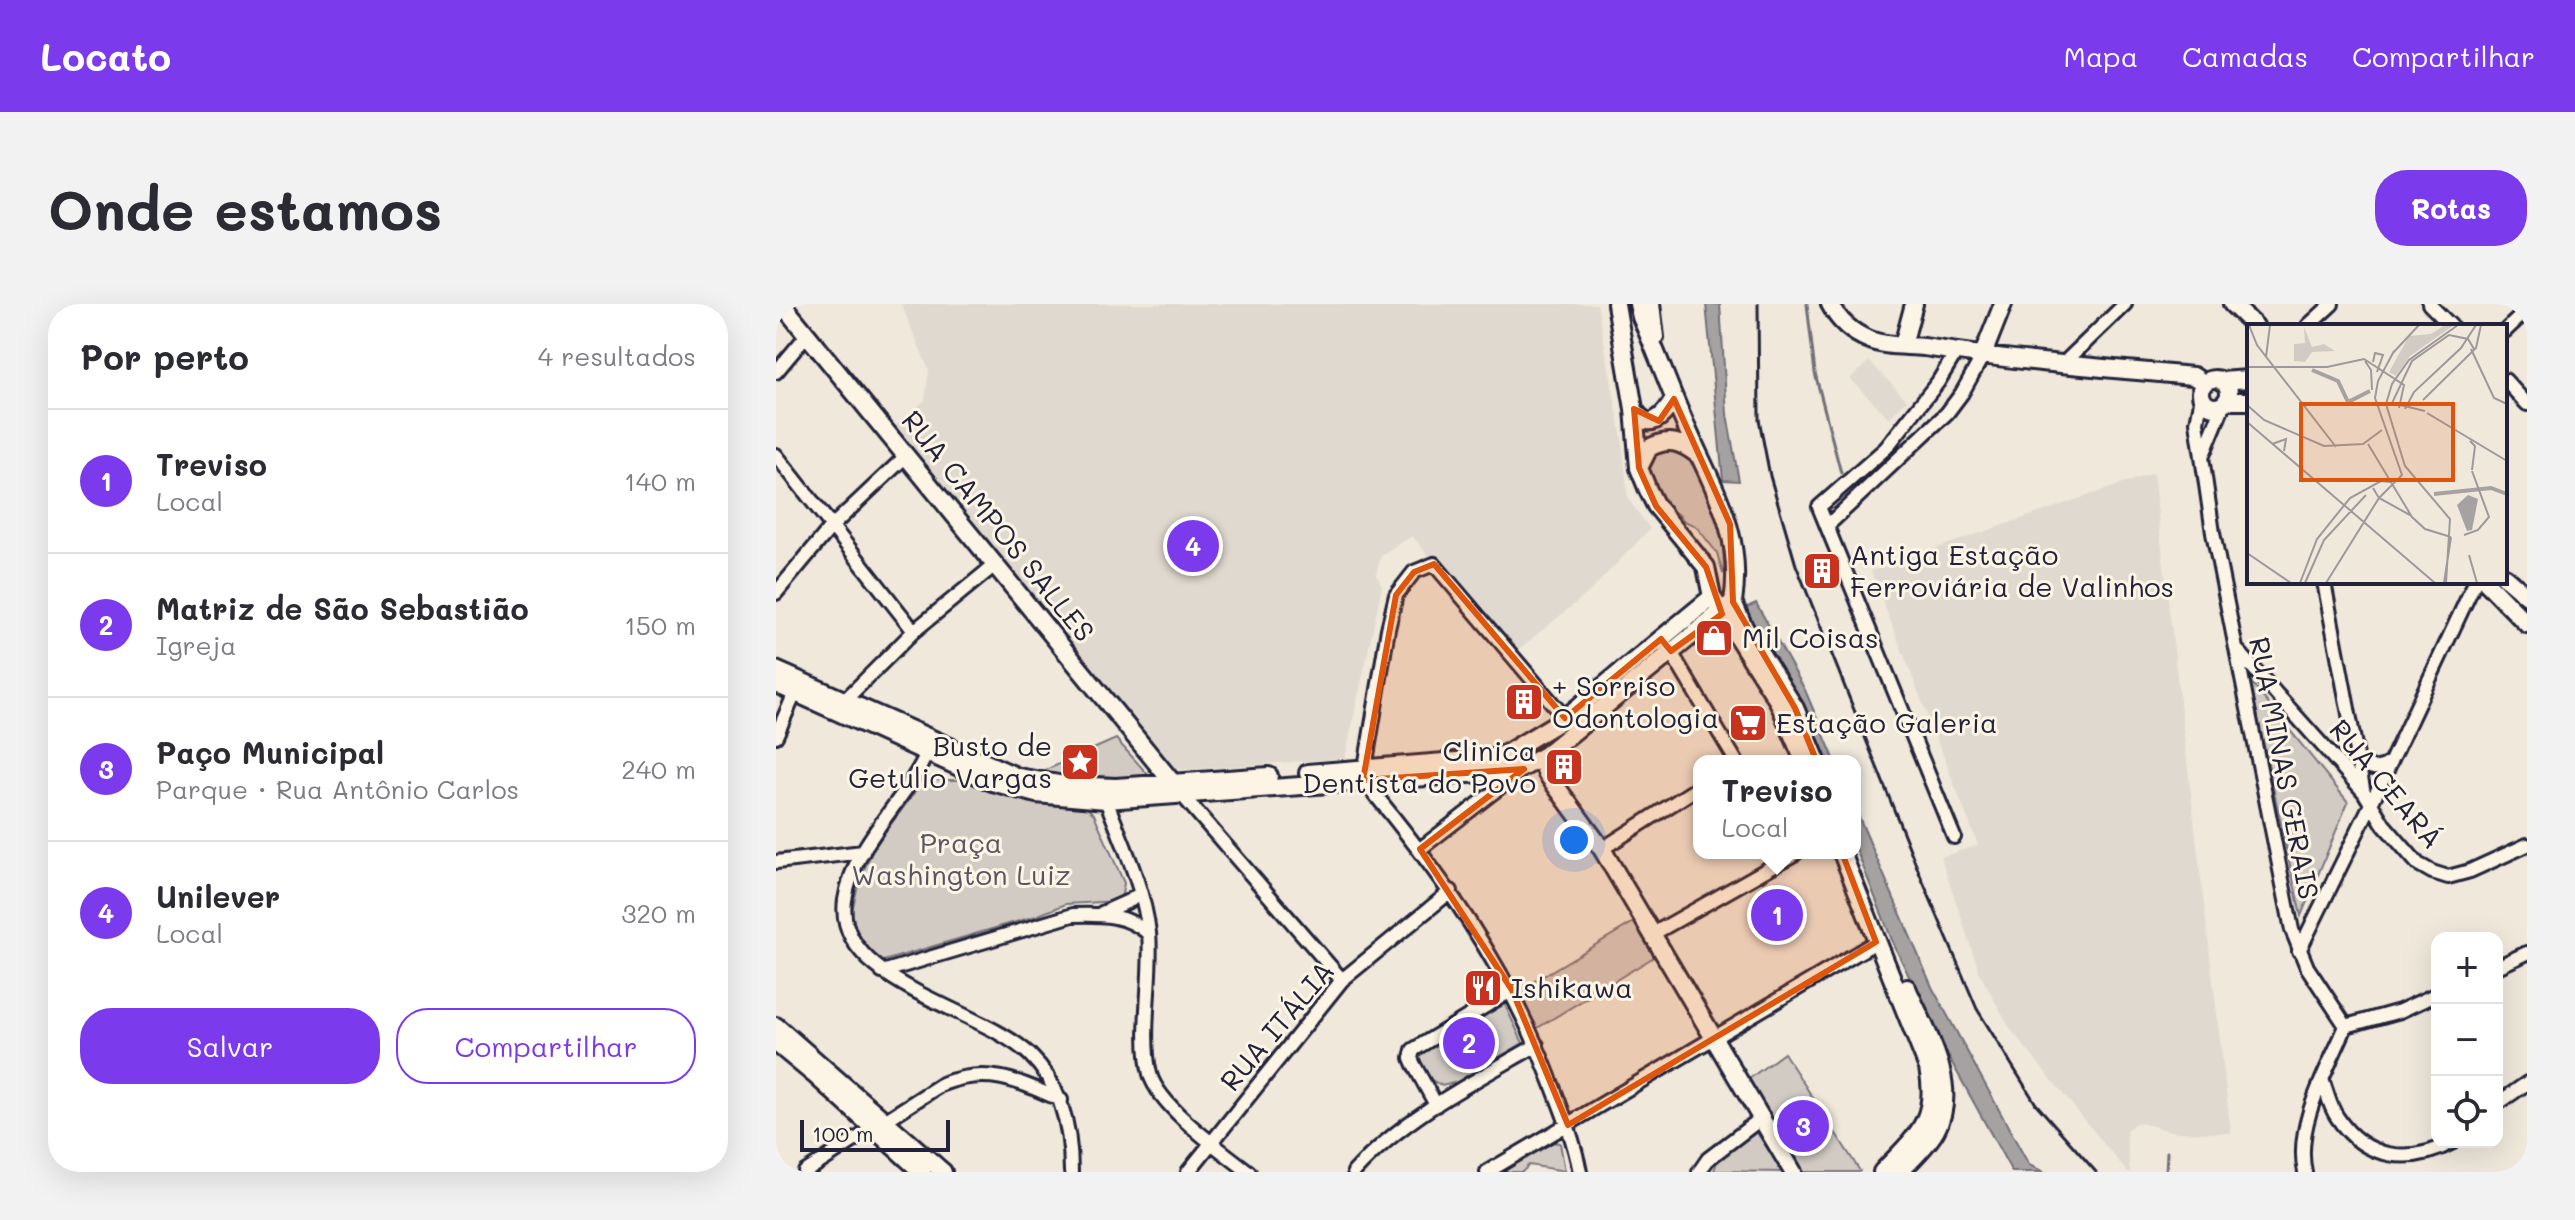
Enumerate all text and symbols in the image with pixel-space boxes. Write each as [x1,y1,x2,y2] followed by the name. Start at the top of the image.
[40,31,171,81] text: Locato
[2064,38,2138,74] text: Mapa
[2182,38,2308,74] text: Camadas
[2352,38,2535,74] text: Compartilhar
[2375,170,2527,246] button: Rotas
[48,172,442,245] text: Onde estamos
[2247,324,2507,584] inset map
[80,334,249,379] text: Por perto
[538,339,696,373] text: 4 resultados
[894,402,1103,648] street label: RUA CAMPOS SALLES
[156,444,267,484] text: Treviso
[100,464,112,498] text: 1
[624,464,696,498] text: 140 m
[156,484,223,518] text: Local
[1167,516,1219,576] pin: 4
[1850,536,2174,604] place label: Antiga Estação Ferroviária de Valinhos
[1801,550,1843,592] building icon: Antiga Estação Ferroviária de Valinhos
[156,588,529,628] text: Matriz de São Sebastião
[99,608,113,642] text: 2
[624,608,696,642] text: 150 m
[1693,617,1735,659] shop icon: Mil Coisas
[1742,619,1879,655] place label: Mil Coisas
[156,628,237,662] text: Igreja
[2242,634,2328,902] street label: RUA MINAS GERAIS
[1552,667,1719,735] place label: + Sorriso Odontologia
[1503,681,1545,723] building icon: + Sorriso Odontologia
[1727,702,1769,744] supermarket icon: Estação Galeria
[1776,704,1998,740] place label: Estação Galeria
[2322,711,2451,855] street label: RUA CEARÁ
[848,727,1052,795] place label: Busto de Getulio Vargas
[156,732,384,772] text: Paço Municipal
[1302,732,1536,800] place label: Clinica Dentista do Povo
[1059,741,1101,783] place icon: Busto de Getulio Vargas
[1543,746,1585,788] building icon: Clinica Dentista do Povo
[98,752,114,786] text: 3
[621,752,696,786] text: 240 m
[1693,755,1861,859] popup
[1722,770,1832,810] text: Treviso
[156,772,519,806] text: Parque · Rua Antônio Carlos
[1722,810,1789,844] text: Local
[1554,820,1594,860] your location
[851,824,1071,892] park label: Praça Washington Luiz
[156,876,280,916] text: Unilever
[1751,885,1803,945] pin: 1
[98,896,114,930] text: 4
[621,896,696,930] text: 320 m
[156,916,223,950] text: Local
[2431,932,2503,1148] map controls
[2431,932,2503,1004] button: +
[1211,953,1341,1098] street label: RUA ITÁLIA
[1462,967,1504,1009] restaurant icon: Ishikawa
[1511,969,1633,1005] place label: Ishikawa
[2431,1004,2503,1076] button: −
[80,1008,380,1084] button: Salvar
[396,1008,696,1084] button: Compartilhar
[1443,1013,1495,1073] pin: 2
[2431,1076,2503,1148] button: locate
[1777,1096,1829,1156] pin: 3
[800,1116,950,1152] scale bar
[812,1119,874,1148] text: 100 m

